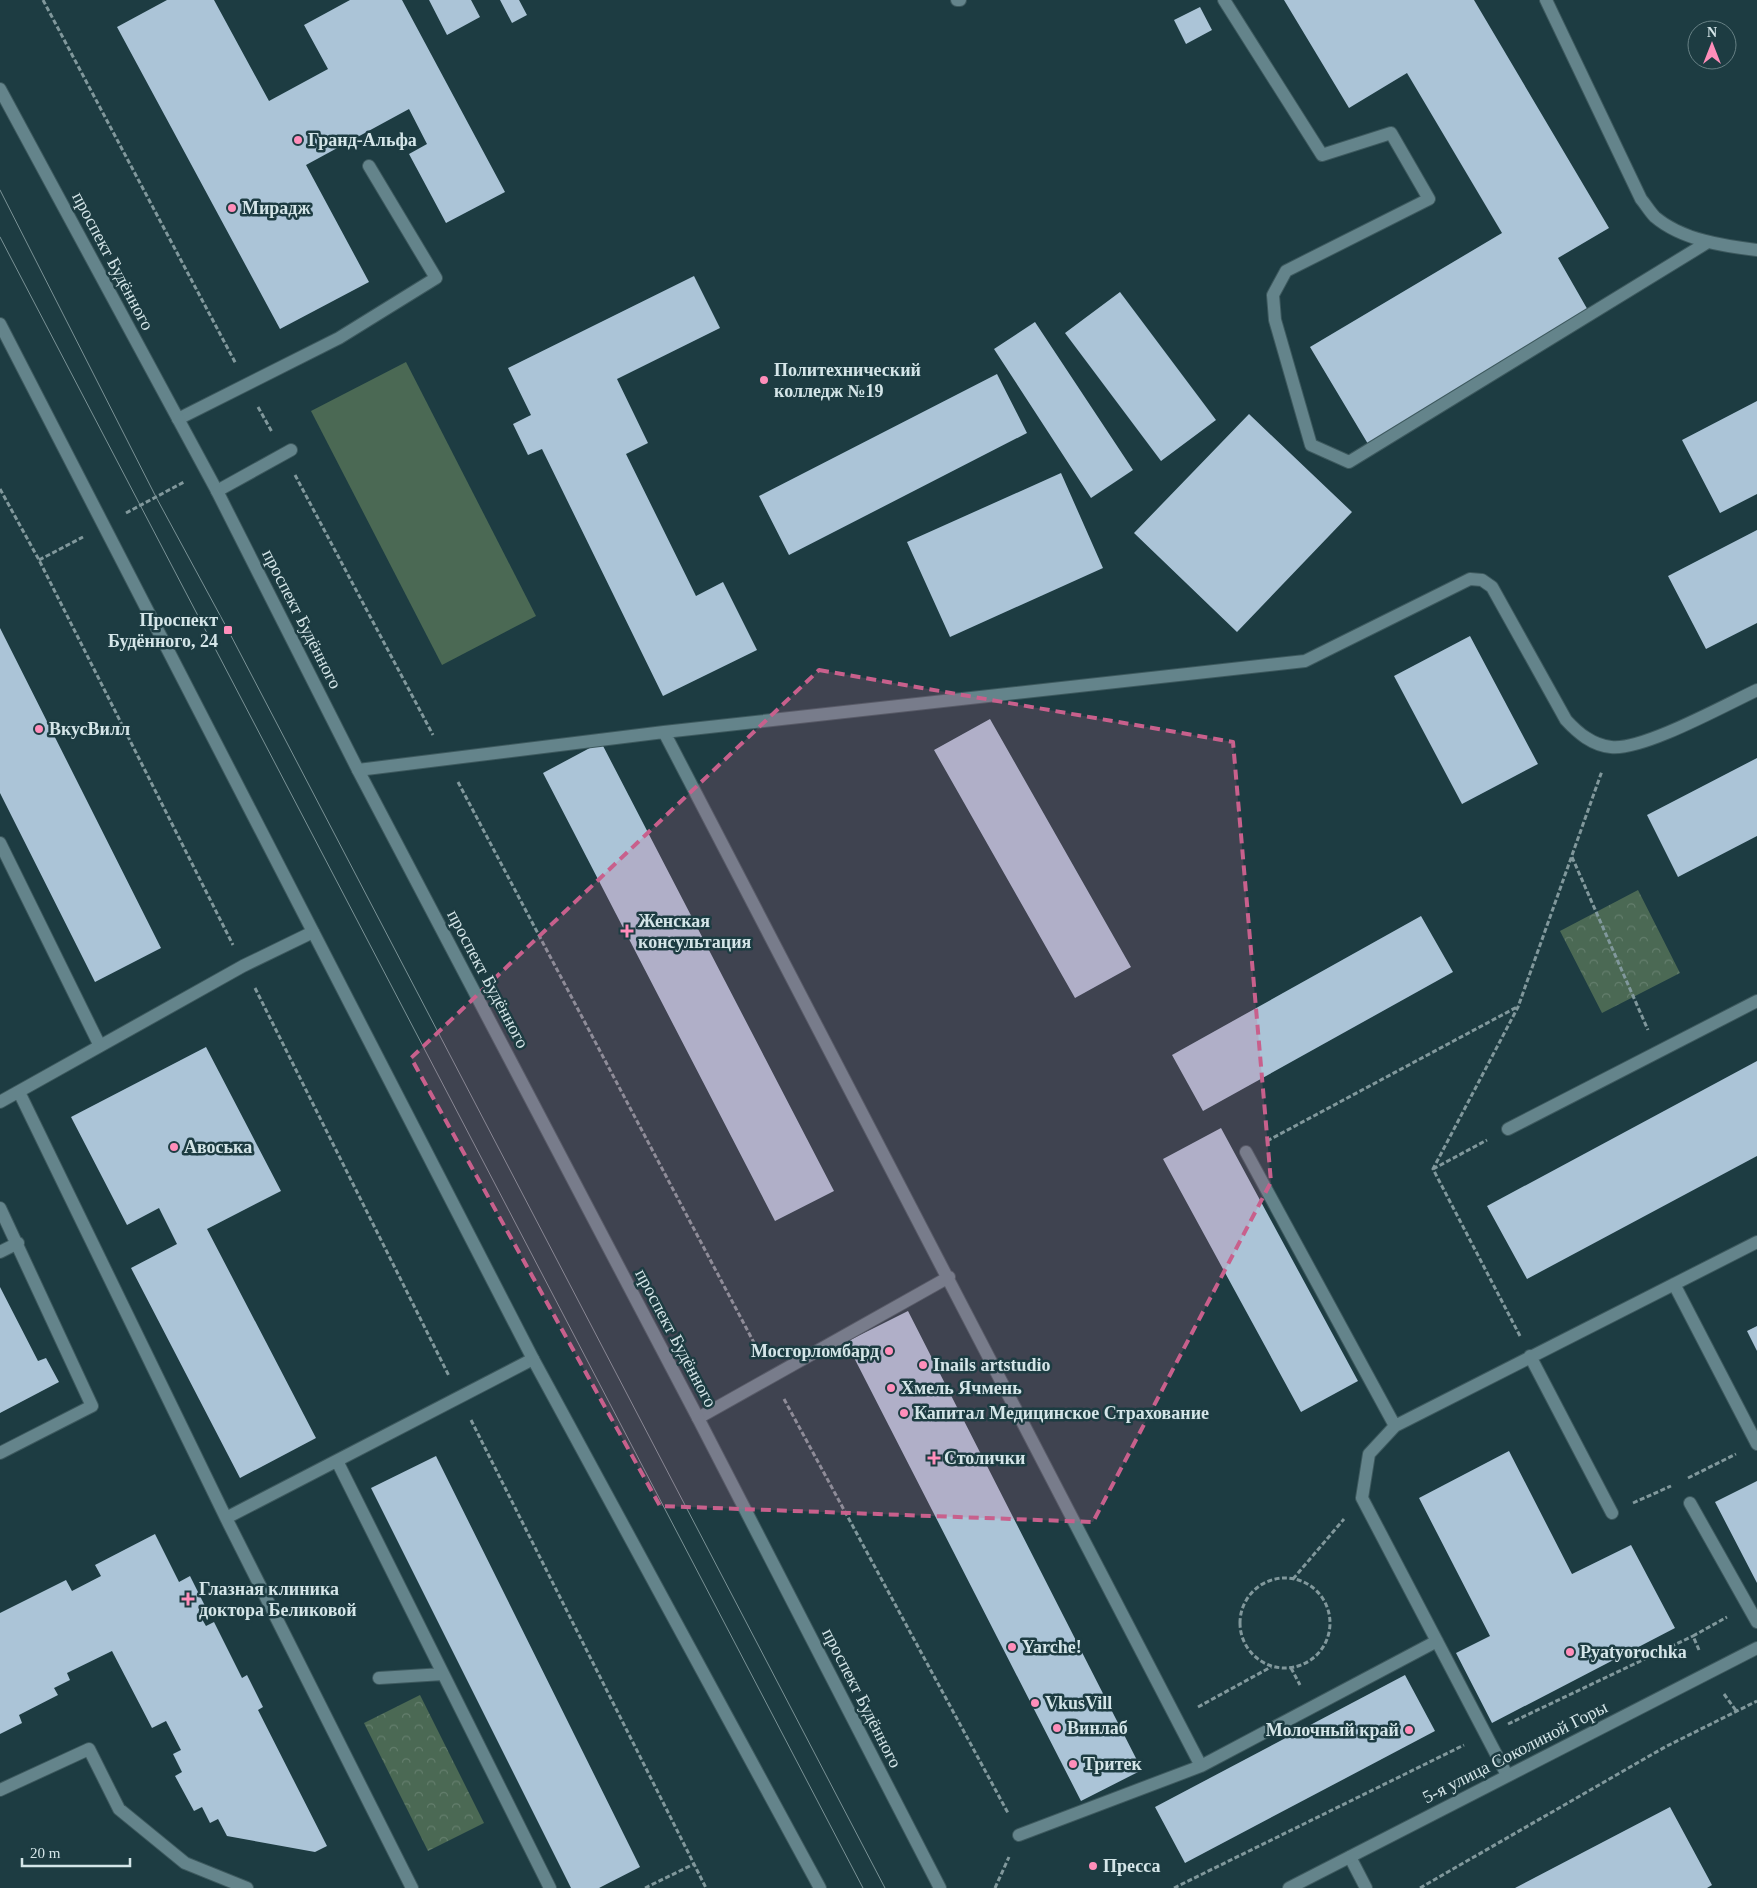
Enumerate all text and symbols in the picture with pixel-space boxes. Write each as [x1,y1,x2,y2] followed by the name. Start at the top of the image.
[1687,20,1737,70] north arrow
[1707,25,1717,40] text: N
[308,130,417,150] place label: Гранд-Альфа
[292,134,304,146] marker: Гранд-Альфа
[68,188,158,334] street label: проспект Будённого
[242,198,311,218] place label: Мирадж
[226,202,238,214] marker: Мирадж
[774,360,921,401] place label: Политехнический колледж №19
[758,374,770,386] marker: Политехнический колледж №19
[258,546,346,692] street label: проспект Будённого
[108,610,218,651] place label: Проспект Будённого, 24
[222,624,234,636] marker: Проспект Будённого, 24
[49,719,130,739] place label: ВкусВилл
[33,723,45,735] marker: ВкусВилл
[443,906,533,1052] street label: проспект Будённого
[638,911,752,952] place label: Женская консультация
[620,924,634,938] marker: Женская консультация
[184,1137,252,1157] place label: Авоська
[168,1141,180,1153] marker: Авоська
[631,1265,721,1411] street label: проспект Будённого
[751,1341,879,1361] place label: Мосгорломбард
[883,1345,895,1357] marker: Мосгорломбард
[933,1355,1051,1375] place label: Inails artstudio
[917,1359,929,1371] marker: Inails artstudio
[901,1378,1022,1398] place label: Хмель Ячмень
[885,1382,897,1394] marker: Хмель Ячмень
[914,1403,1209,1423] place label: Капитал Медицинское Страхование
[898,1407,910,1419] marker: Капитал Медицинское Страхование
[944,1448,1026,1468] place label: Столички
[928,1452,940,1464] marker: Столички
[199,1579,357,1620] place label: Глазная клиника доктора Беликовой
[181,1592,195,1606] marker: Глазная клиника доктора Беликовой
[818,1625,906,1771] street label: проспект Будённого
[1022,1637,1082,1657] place label: Yarche!
[1006,1641,1018,1653] marker: Yarche!
[1580,1642,1687,1662] place label: Pyatyorochka
[1564,1646,1576,1658] marker: Pyatyorochka
[1045,1693,1112,1713] place label: VkusVill
[1029,1697,1041,1709] marker: VkusVill
[1419,1697,1611,1807] street label: 5-я улица Соколиной Горы
[1067,1718,1128,1738] place label: Винлаб
[1266,1720,1399,1740] place label: Молочный край
[1051,1722,1063,1734] marker: Винлаб
[1403,1724,1415,1736] marker: Молочный край
[1083,1754,1143,1774] place label: Тритек
[1067,1758,1079,1770] marker: Тритек
[22,1836,130,1868] scale bar
[30,1845,61,1861] text: 20 m
[1103,1856,1160,1876] place label: Пресса
[1087,1860,1099,1872] marker: Пресса

